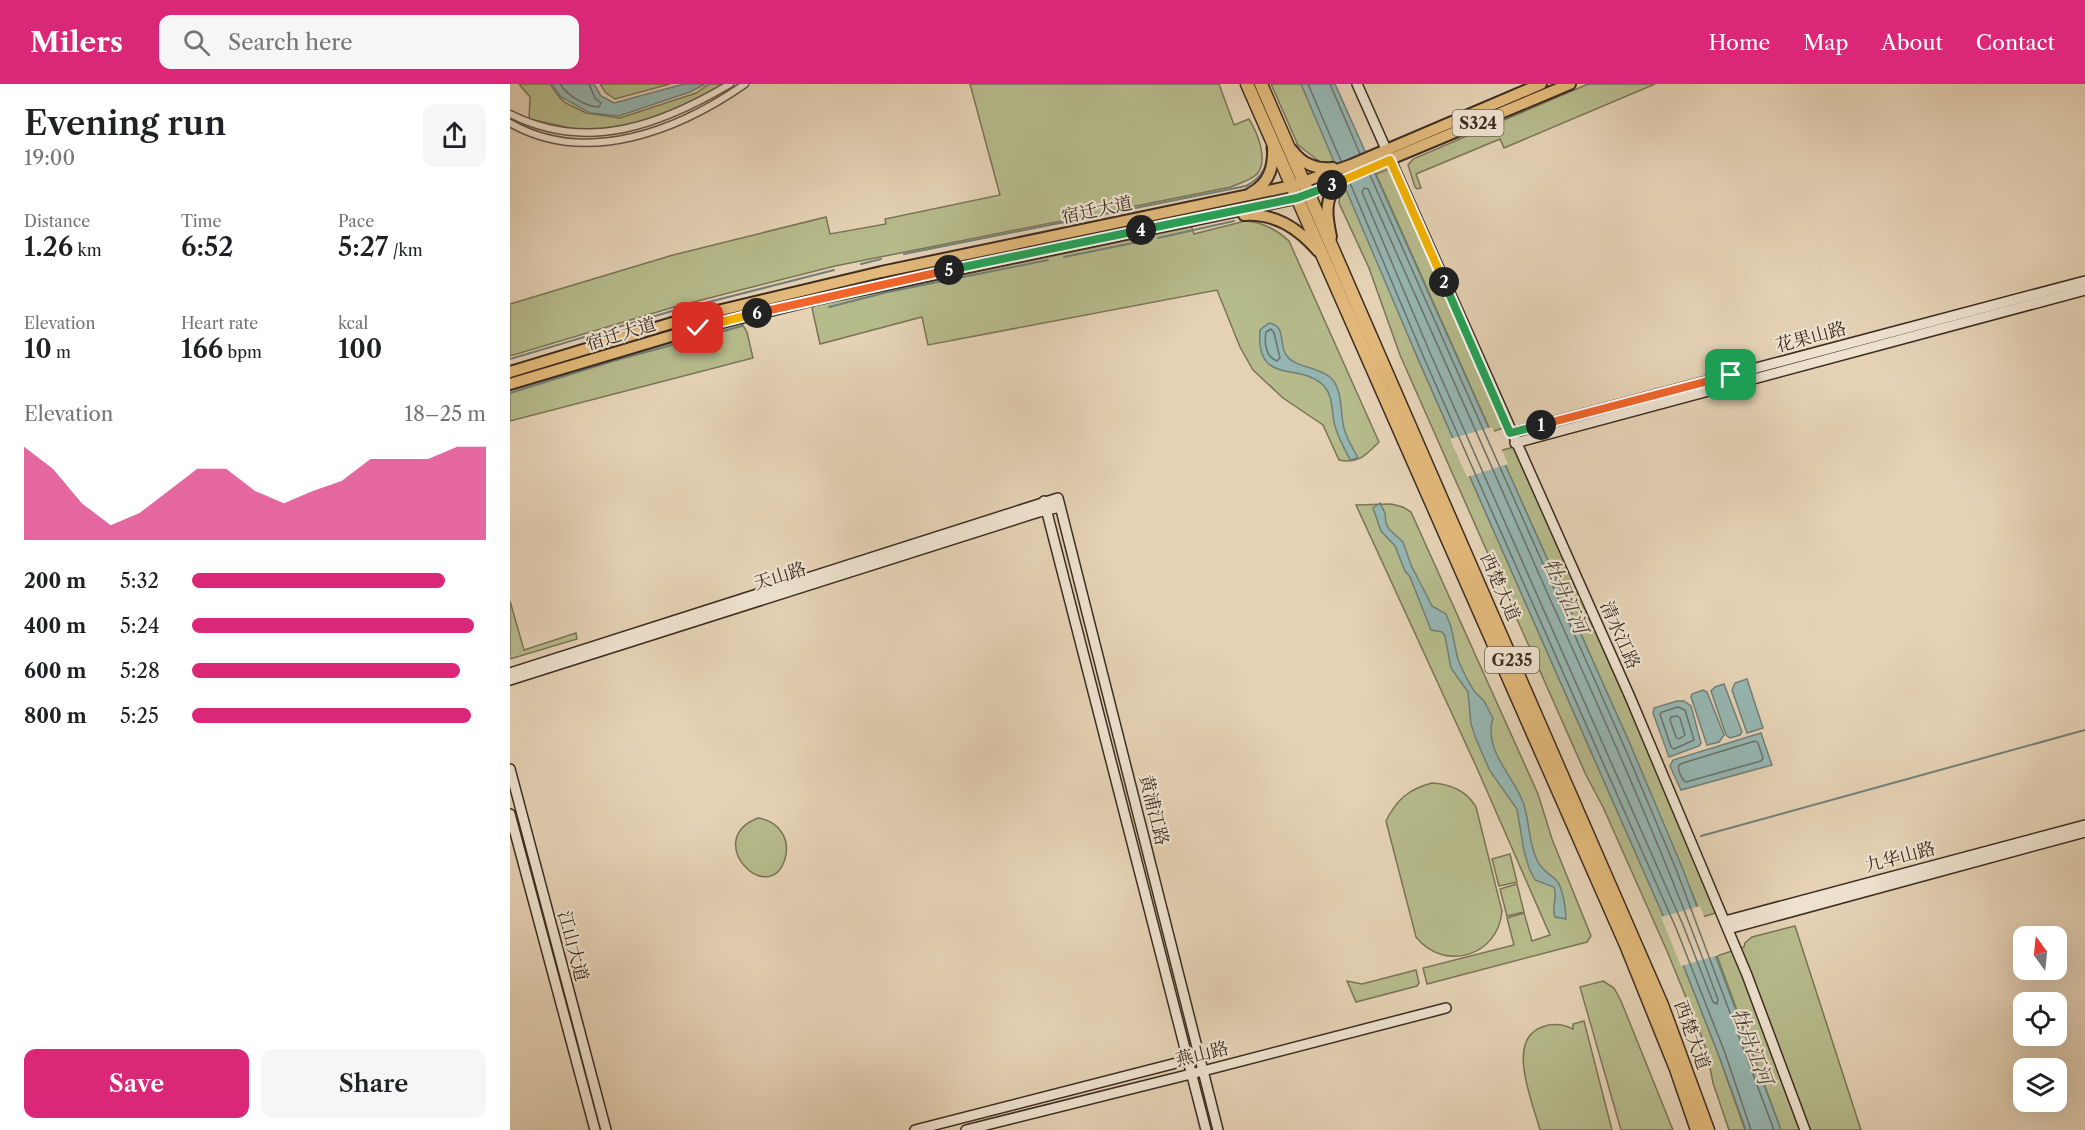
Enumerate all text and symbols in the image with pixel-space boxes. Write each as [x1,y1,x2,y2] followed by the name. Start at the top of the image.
[159,15,579,69] search box
[30,25,123,59] text: Milers
[180,26,213,59] icon: search
[228,29,353,56] text: Search here
[1709,30,1770,55] text: Home
[1803,30,1848,55] text: Map
[1881,30,1943,55] text: About
[1976,30,2055,55] text: Contact
[24,103,226,144] text: Evening run
[423,104,486,167] button: share
[1452,110,1504,136] road number: S324
[24,146,75,170] text: 19:00
[1317,170,1347,200] pin: 3
[1327,175,1337,195] text: 3
[1059,192,1135,228] street label: 宿迁大道
[24,211,90,231] text: Distance
[181,211,221,231] text: Time
[338,211,374,231] text: Pace
[1126,215,1156,245] pin: 4
[1136,220,1146,240] text: 4
[24,231,73,263] text: 1.26
[181,231,234,263] text: 6:52
[338,231,388,263] text: 5:27
[73,240,102,260] text: km
[388,240,423,260] text: /km
[934,255,964,285] pin: 5
[945,260,953,280] text: 5
[1429,267,1459,297] pin: 2
[1439,272,1449,292] text: 2
[742,298,772,328] pin: 6
[672,302,723,353] pin
[752,303,762,323] text: 6
[681,311,714,344] icon: check
[24,313,95,333] text: Elevation
[181,313,258,333] text: Heart rate
[338,313,368,333] text: kcal
[583,313,659,355] street label: 宿迁大道
[1773,317,1849,357] street label: 花果山路
[24,333,52,365] text: 10
[181,333,223,365] text: 166
[338,333,382,365] text: 100
[52,342,71,362] text: m
[223,342,262,362] text: bpm
[1705,349,1756,400] pin
[1714,358,1747,391] icon: arrive
[24,402,113,426] text: Elevation
[405,402,486,426] text: 18–25 m
[1526,410,1556,440] pin: 1
[1537,415,1545,435] text: 1
[1475,550,1525,624] street label: 西楚大道
[1539,555,1594,640] water label: 牡丹江河
[751,558,809,594] street label: 天山路
[24,569,86,593] text: 200 m
[120,569,159,593] text: 5:32
[1595,598,1645,672] street label: 清水江路
[24,614,86,638] text: 400 m
[120,614,160,638] text: 5:24
[1485,647,1539,673] road number: G235
[24,659,86,683] text: 600 m
[120,659,160,683] text: 5:28
[24,704,87,728] text: 800 m
[120,704,159,728] text: 5:25
[1135,772,1173,848] street label: 黄浦江路
[1862,837,1938,877] street label: 九华山路
[553,908,593,984] street label: 江山大道
[2013,926,2067,980] north arrow
[2013,926,2067,1112] map controls
[2013,992,2067,1046] button: locate
[1669,997,1715,1073] street label: 西楚大道
[1726,1004,1779,1090] water label: 牡丹江河
[1173,1037,1231,1071] street label: 燕山路
[24,1049,249,1118] button: Save
[261,1049,486,1118] button: Share
[2013,1058,2067,1112] button: layers

